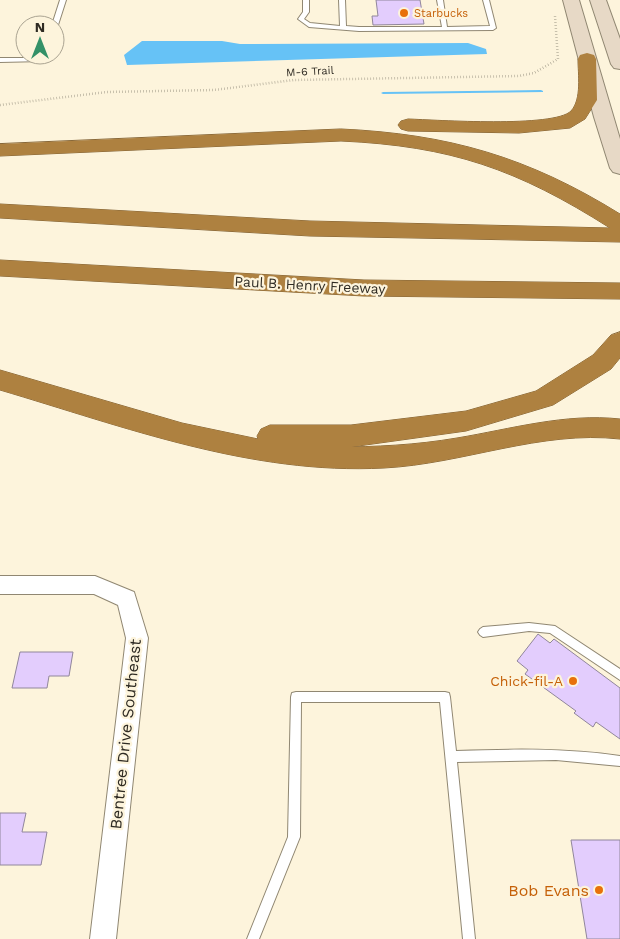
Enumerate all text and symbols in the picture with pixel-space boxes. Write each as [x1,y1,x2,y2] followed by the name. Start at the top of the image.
[398,7,410,19] marker: Starbucks
[414,7,468,20] place label: Starbucks
[15,15,65,65] north arrow
[35,19,45,35] text: N
[286,64,335,79] street label: M-6 Trail
[234,273,387,297] street label: Paul B. Henry Freeway
[106,638,145,830] street label: Bentree Drive Southeast
[490,673,563,689] place label: Chick-fil-A
[567,675,579,687] marker: Chick-fil-A
[508,881,589,900] place label: Bob Evans
[593,884,605,896] marker: Bob Evans

